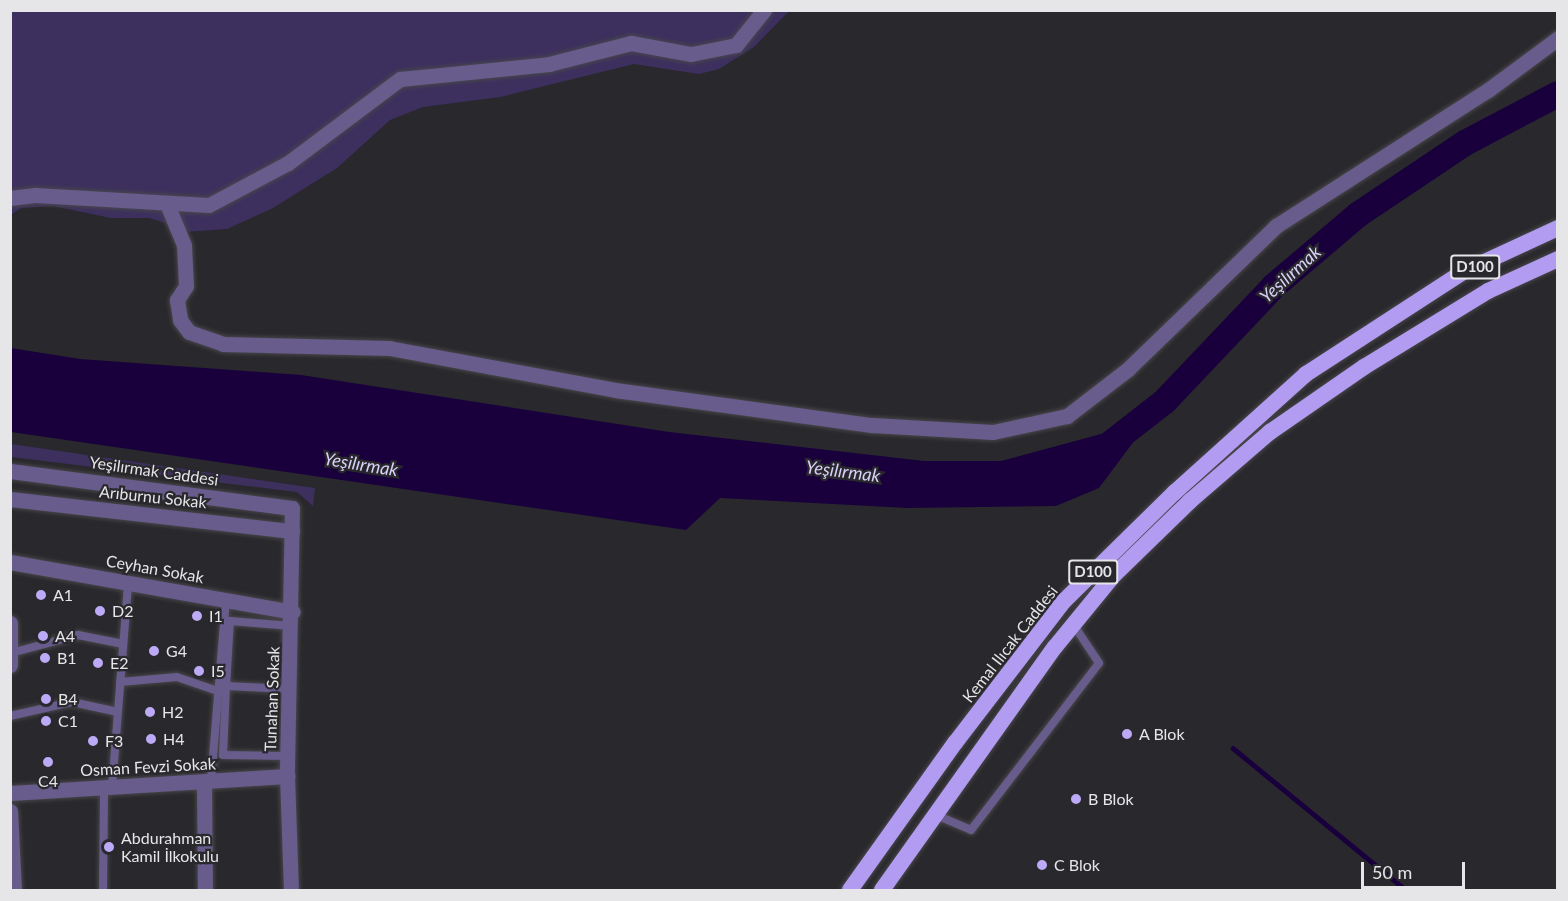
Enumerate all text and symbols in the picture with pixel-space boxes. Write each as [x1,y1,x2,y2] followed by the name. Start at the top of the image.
[1255,241,1325,307] water label: Yeşilırmak
[1450,255,1500,279] road number: D100
[322,447,400,481] water label: Yeşilırmak
[88,452,220,490] street label: Yeşilırmak Caddesi
[805,456,881,486] water label: Yeşilırmak
[98,482,208,512] street label: Arıburnu Sokak
[105,551,205,587] street label: Ceyhan Sokak
[1068,560,1118,584] road number: D100
[958,582,1062,706] street label: Kemal Ilıcak Caddesi
[53,585,73,605] place label: A1
[34,588,48,602] marker: A1
[112,601,133,621] place label: D2
[93,604,107,618] marker: D2
[209,606,223,626] place label: I1
[190,609,204,623] marker: I1
[55,626,75,646] place label: A4
[36,629,50,643] marker: A4
[166,641,187,661] place label: G4
[147,644,161,658] marker: G4
[261,646,283,752] street label: Tunahan Sokak
[57,648,77,668] place label: B1
[38,651,52,665] marker: B1
[110,653,129,673] place label: E2
[91,656,105,670] marker: E2
[211,661,225,681] place label: I5
[192,664,206,678] marker: I5
[58,689,78,709] place label: B4
[39,692,53,706] marker: B4
[162,702,183,722] place label: H2
[143,705,157,719] marker: H2
[58,711,78,731] place label: C1
[39,714,53,728] marker: C1
[1139,724,1185,744] place label: A Blok
[1120,727,1134,741] marker: A Blok
[163,729,184,749] place label: H4
[105,731,123,751] place label: F3
[144,732,158,746] marker: H4
[86,734,100,748] marker: F3
[80,754,216,780] street label: Osman Fevzi Sokak
[41,755,55,769] marker: C4
[38,771,58,791] place label: C4
[1088,789,1134,809] place label: B Blok
[1069,792,1083,806] marker: B Blok
[121,828,219,866] place label: Abdurahman Kamil İlkokulu
[102,840,116,854] marker: Abdurahman Kamil İlkokulu
[1364,850,1468,888] scale bar
[1054,855,1100,875] place label: C Blok
[1035,858,1049,872] marker: C Blok
[1372,861,1412,883] text: 50 m

